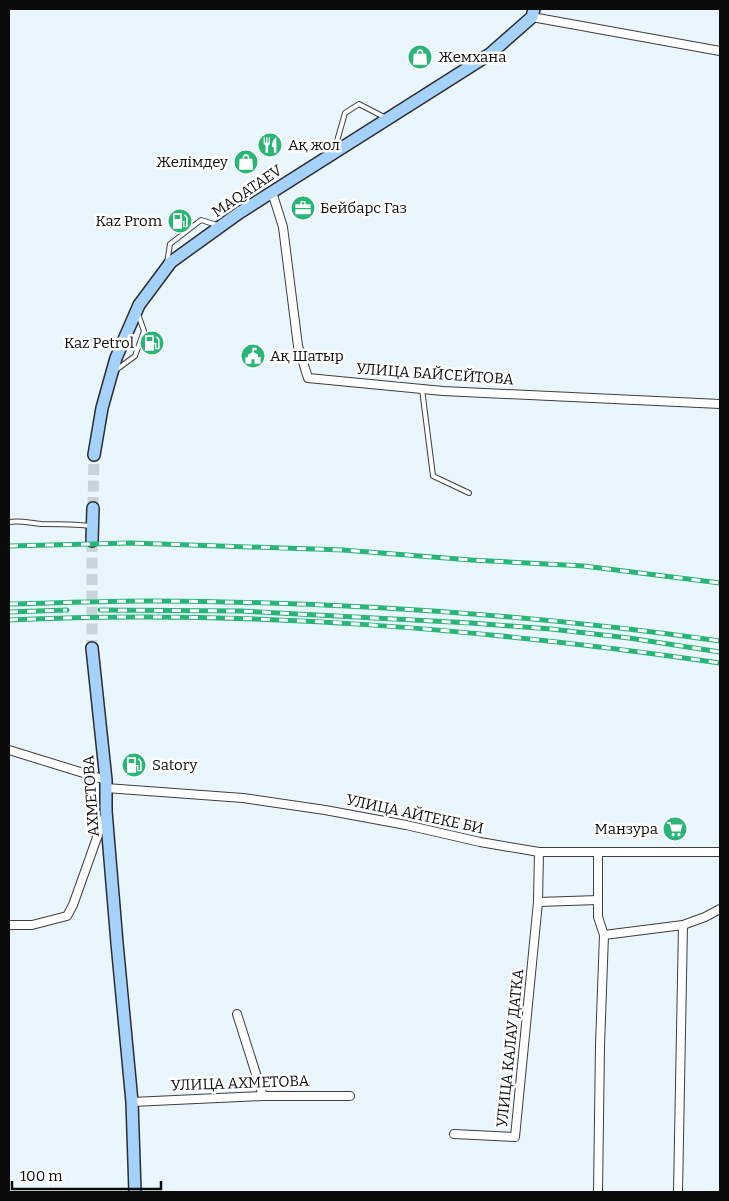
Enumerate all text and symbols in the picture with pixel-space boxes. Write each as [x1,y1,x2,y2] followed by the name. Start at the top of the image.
[407,44,433,70] shop icon: Жемхана
[438,48,506,66] place label: Жемхана
[257,132,283,158] restaurant icon: Ақ жол
[288,136,340,154] place label: Ақ жол
[233,149,259,175] shop icon: Желімдеу
[156,153,228,171] place label: Желімдеу
[209,161,286,221] street label: MAQATAEV
[290,195,316,221] office icon: Бейбарс Газ
[320,199,407,217] place label: Бейбарс Газ
[167,208,193,234] fuel station icon: Kaz Prom
[96,212,163,230] place label: Kaz Prom
[139,330,165,356] fuel station icon: Kaz Petrol
[64,334,134,352] place label: Kaz Petrol
[240,343,266,369] public building icon: Ақ Шатыр
[270,347,344,365] place label: Ақ Шатыр
[356,360,515,389] street label: УЛИЦА БАЙСЕЙТОВА
[121,752,147,778] fuel station icon: Satory
[79,754,103,837] street label: АХМЕТОВА
[152,756,198,774] place label: Satory
[345,791,485,837] street label: УЛИЦА АЙТЕКЕ БИ
[662,816,688,842] supermarket icon: Манзура
[595,820,658,838] place label: Манзура
[493,967,527,1128] street label: УЛИЦА КАЛАУ ДАТКА
[171,1072,310,1094] street label: УЛИЦА АХМЕТОВА
[12,1158,161,1190] scale bar
[20,1167,63,1185] text: 100 m

